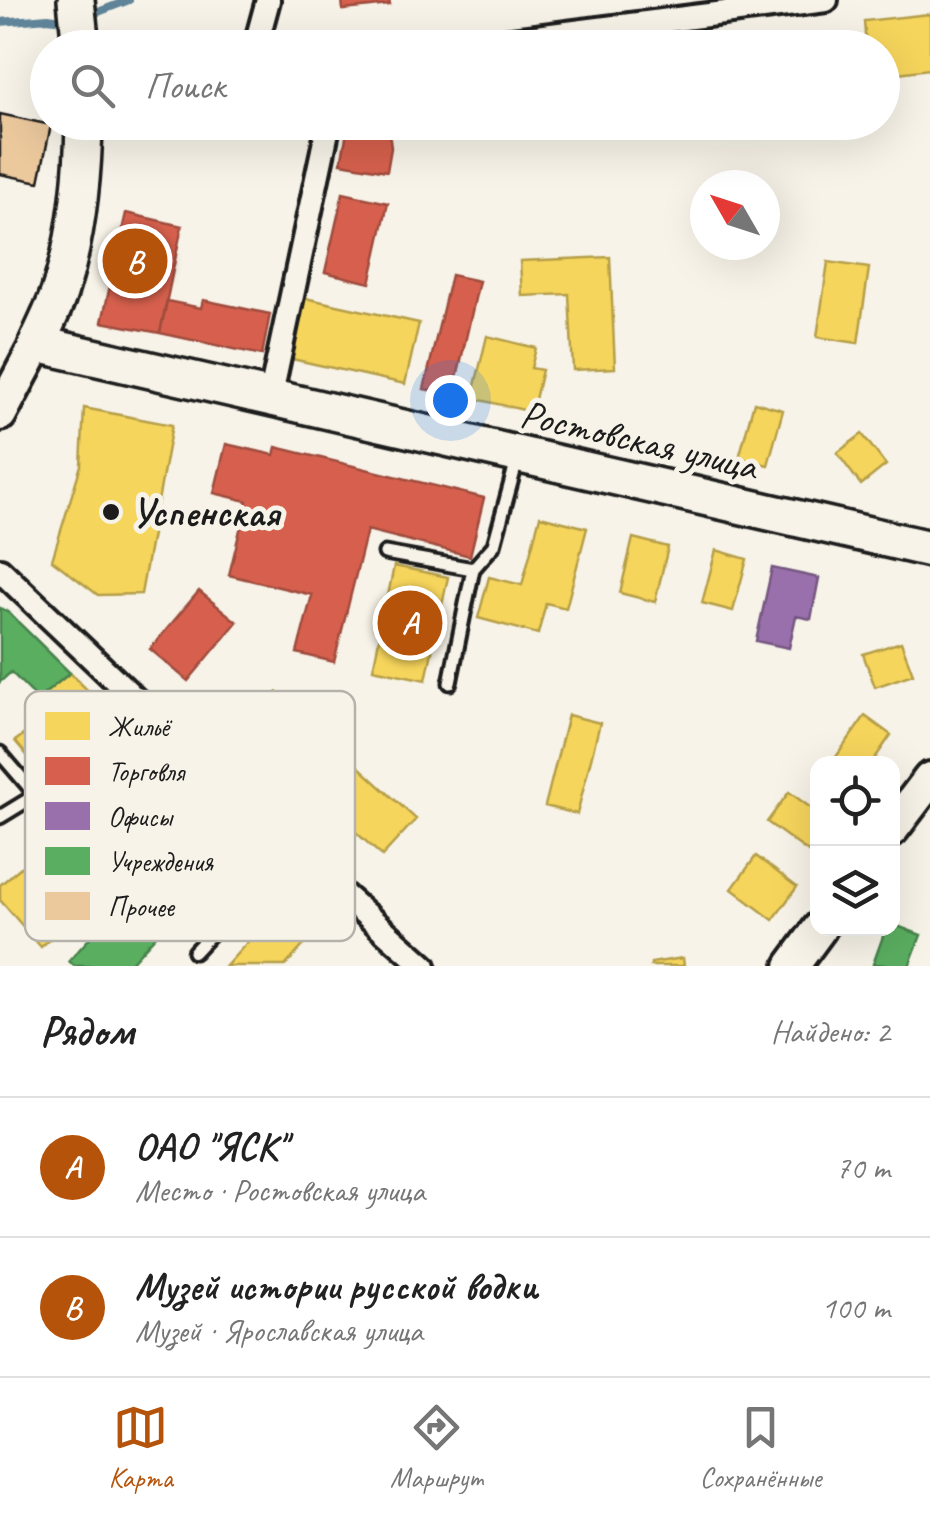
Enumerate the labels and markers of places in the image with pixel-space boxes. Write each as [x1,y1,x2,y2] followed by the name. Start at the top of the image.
[102,224,168,298] pin: B
[131,488,282,538] place label: Успенская
[100,501,122,523] marker: Успенская
[378,586,442,660] pin: A

